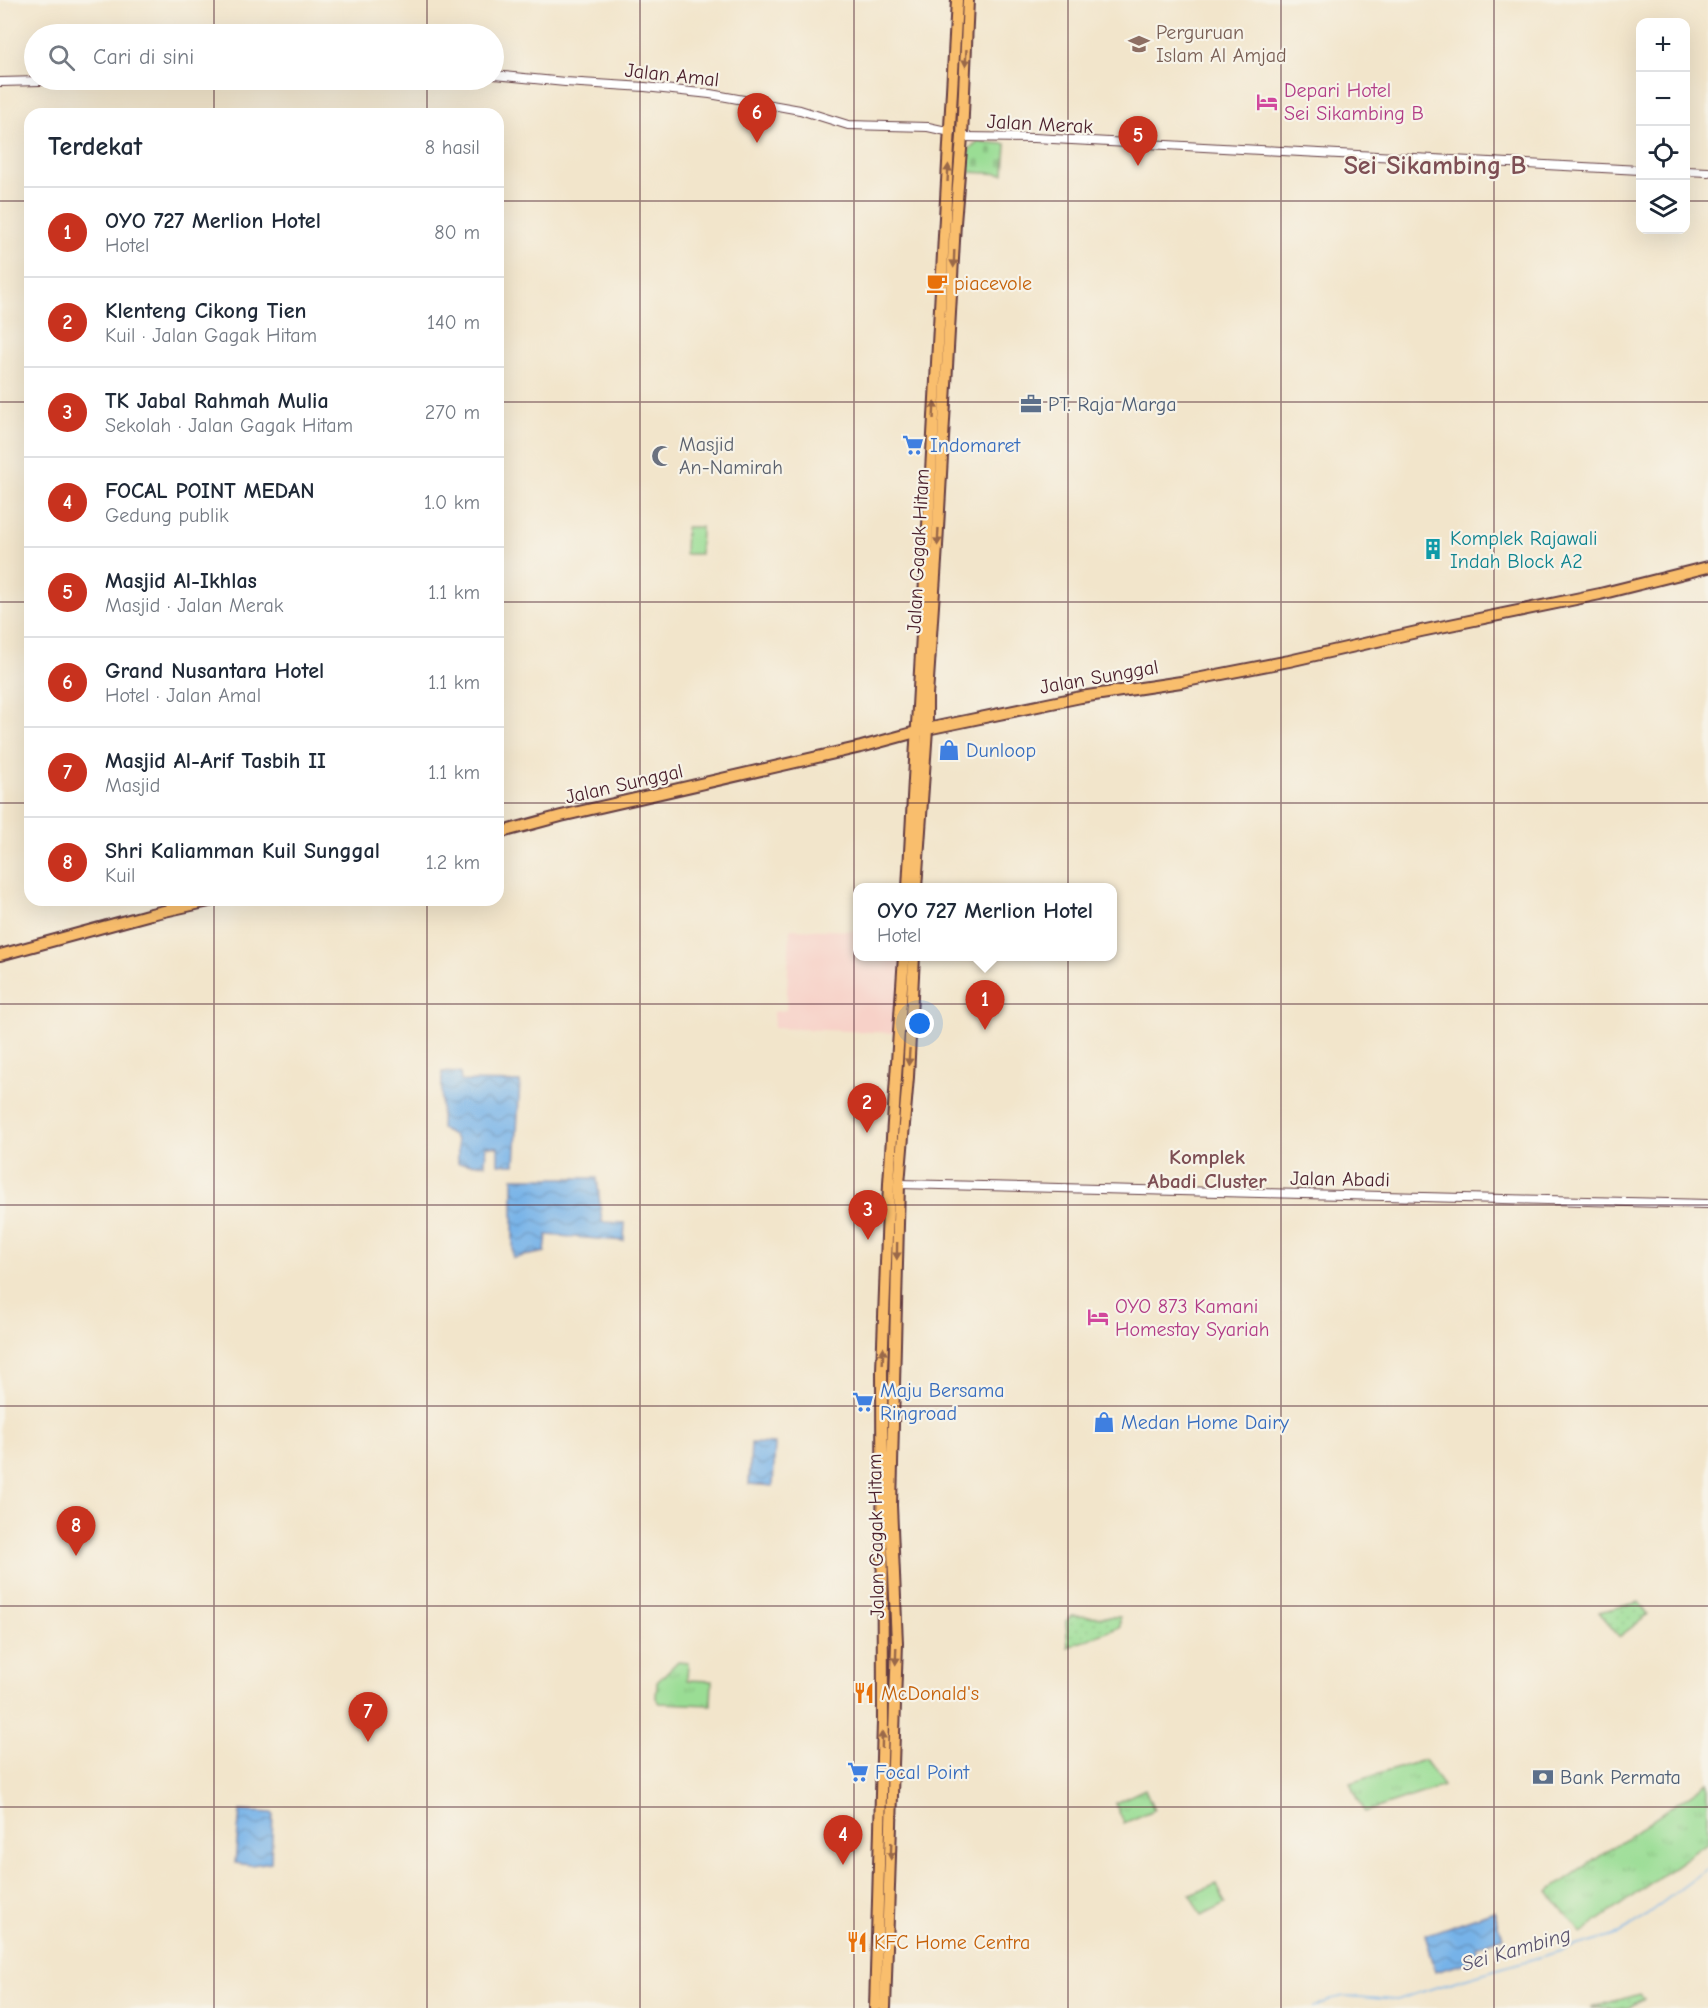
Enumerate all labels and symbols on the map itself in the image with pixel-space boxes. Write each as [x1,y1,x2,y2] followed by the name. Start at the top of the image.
[1156,21,1287,67] place label: Perguruan Islam Al Amjad
[1127,32,1151,56] school or university icon: Perguruan Islam Al Amjad
[961,49,970,68] one-way arrow
[624,59,720,91] street label: Jalan Amal
[1284,79,1424,125] place label: Depari Hotel Sei Sikambing B
[1255,90,1279,114] hotel icon: Depari Hotel Sei Sikambing B
[738,94,777,143] pin: 6
[986,110,1094,138] street label: Jalan Merak
[1118,116,1158,166] pin: 5
[1344,151,1526,181] district label: Sei Sikambing B
[944,164,953,183] one-way arrow
[949,249,958,268] one-way arrow
[925,271,949,295] cafe icon: piacevole
[954,272,1032,295] place label: piacevole
[1019,392,1043,416] office icon: PT. Raja Marga
[1048,393,1177,416] place label: PT. Raja Marga
[930,400,939,419] one-way arrow
[679,433,783,479] place label: Masjid An-Namirah
[901,433,925,457] supermarket icon: Indomaret
[930,434,1022,457] place label: Indomaret
[650,444,674,468] mosque icon: Masjid An-Namirah
[902,468,934,634] street label: Jalan Gagak Hitam
[1450,527,1598,573] place label: Komplek Rajawali Indah Block A2
[933,528,942,547] one-way arrow
[1421,537,1445,561] building icon: Komplek Rajawali Indah Block A2
[1038,655,1160,699] street label: Jalan Sunggal
[937,738,961,762] shop icon: Dunloop
[966,739,1036,762] place label: Dunloop
[563,759,685,809] street label: Jalan Sunggal
[966,980,1004,1030] pin: 1
[905,1009,934,1038] your location
[904,1047,913,1066] one-way arrow
[848,1084,886,1133] pin: 2
[1147,1145,1267,1193] district label: Komplek Abadi Cluster
[1290,1167,1390,1191] street label: Jalan Abadi
[848,1190,888,1240] pin: 3
[892,1242,902,1261] one-way arrow
[1115,1295,1270,1341] place label: OYO 873 Kamani Homestay Syariah
[1086,1305,1110,1329] hotel icon: OYO 873 Kamani Homestay Syariah
[878,1346,887,1365] one-way arrow
[880,1379,1005,1425] place label: Maju Bersama Ringroad
[851,1390,875,1414] supermarket icon: Maju Bersama Ringroad
[1092,1410,1116,1434] shop icon: Medan Home Dairy
[1121,1411,1289,1434] place label: Medan Home Dairy
[863,1453,889,1619] street label: Jalan Gagak Hitam
[56,1506,96,1556] pin: 8
[892,1647,901,1666] one-way arrow
[852,1681,876,1705] restaurant icon: McDonald's
[881,1682,979,1705] place label: McDonald's
[348,1692,388,1742] pin: 7
[878,1730,887,1749] one-way arrow
[846,1760,870,1784] supermarket icon: Focal Point
[875,1761,971,1784] place label: Focal Point
[1531,1765,1555,1789] bank icon: Bank Permata
[1560,1766,1681,1789] place label: Bank Permata
[824,1816,862,1865] pin: 4
[886,1842,895,1861] one-way arrow
[1459,1922,1573,1976] water label: Sei Kambing
[845,1930,869,1954] restaurant icon: KFC Home Centra
[874,1931,1030,1954] place label: KFC Home Centra

